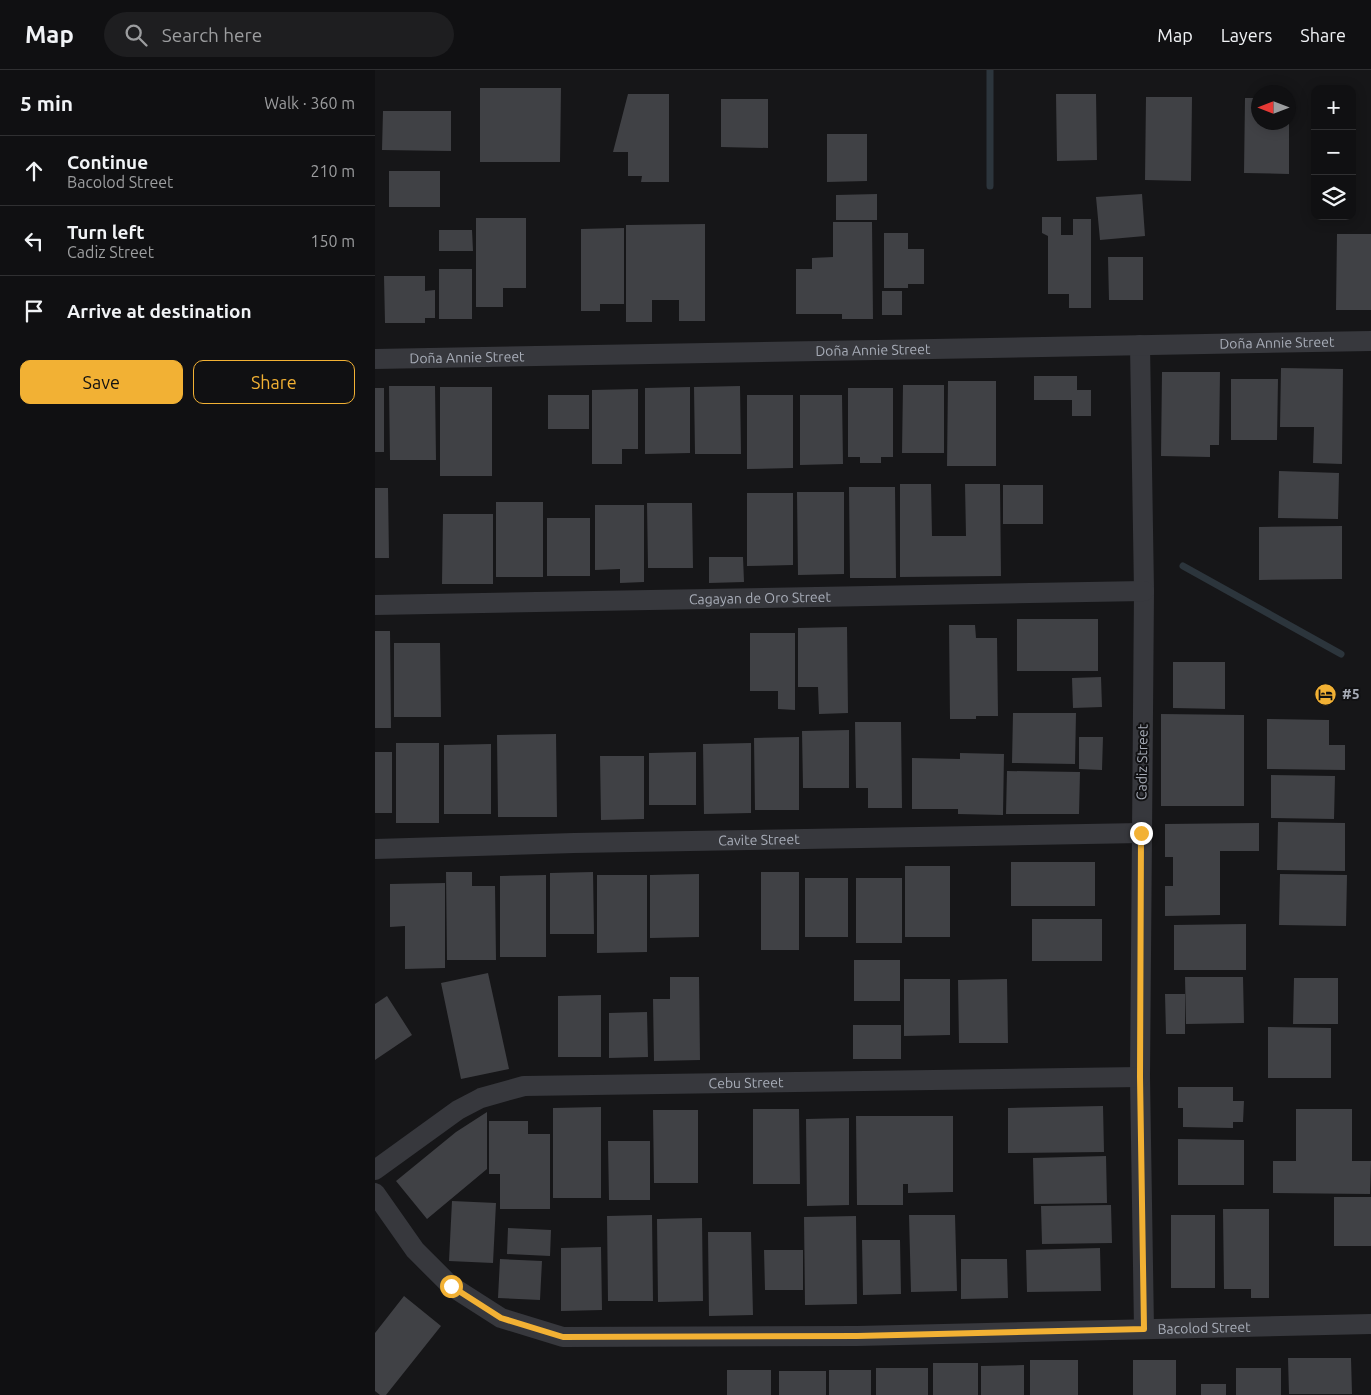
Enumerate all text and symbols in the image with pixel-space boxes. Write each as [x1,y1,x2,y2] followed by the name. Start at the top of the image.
[104,12,454,57] search box
[25,21,74,48] text: Map
[122,21,150,49] icon: search
[162,24,262,46] text: Search here
[1157,25,1193,45] text: Map
[1221,25,1272,45] text: Layers
[1300,25,1346,45] text: Share
[1251,85,1296,130] north arrow
[1311,85,1356,220] map controls
[1311,85,1356,130] button: +
[20,91,73,115] text: 5 min
[264,94,355,112] text: Walk · 360 m
[1311,130,1356,175] button: −
[67,151,148,173] text: Continue
[20,157,48,185] icon: ahead
[310,162,355,180] text: 210 m
[67,173,173,191] text: Bacolod Street
[1311,175,1356,220] button: layers
[67,221,145,243] text: Turn left
[20,227,48,255] icon: left
[310,232,355,250] text: 150 m
[67,243,154,261] text: Cadiz Street
[20,297,48,325] icon: arrive
[67,300,252,322] text: Arrive at destination
[1219,334,1335,352] street label: Doña Annie Street
[815,341,931,359] street label: Doña Annie Street
[409,348,525,366] street label: Doña Annie Street
[20,360,183,404] button: Save
[193,360,355,404] button: Share
[689,589,832,607] street label: Cagayan de Oro Street
[1314,682,1338,706] hotel icon: #5
[1342,686,1360,702] place label: #5
[1133,723,1151,800] street label: Cadiz Street
[1130,822,1153,845] route end
[718,831,800,848] street label: Cavite Street
[708,1074,784,1091] street label: Cebu Street
[440,1275,463,1298] route start
[1157,1319,1251,1337] street label: Bacolod Street

